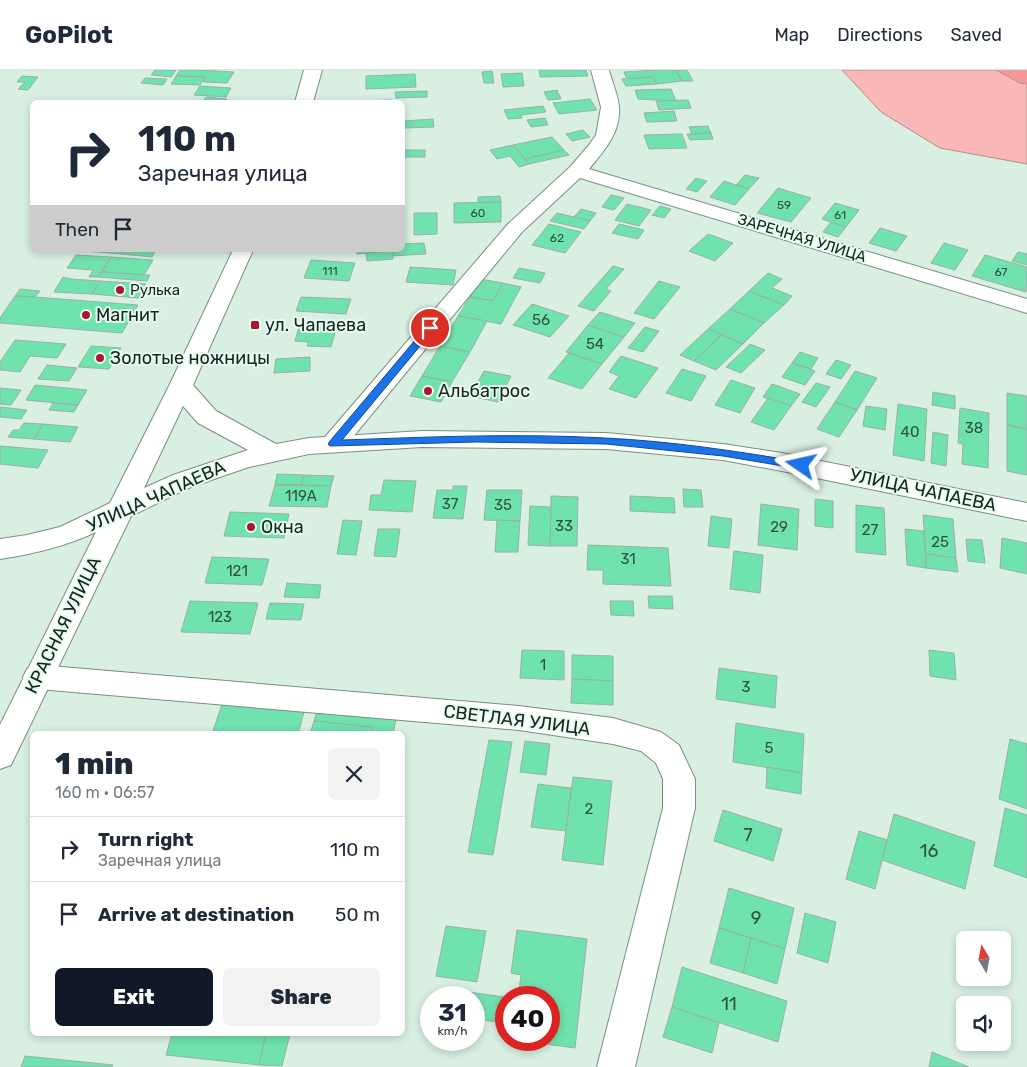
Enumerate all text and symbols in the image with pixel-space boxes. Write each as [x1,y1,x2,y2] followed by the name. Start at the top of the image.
[25,21,113,49] text: GoPilot
[774,24,809,46] text: Map
[837,24,923,46] text: Directions
[951,24,1002,46] text: Saved
[138,118,236,160] text: 110 m
[55,120,120,185] icon: right
[138,160,308,187] text: Заречная улица
[777,198,791,212] house number: 59
[471,206,485,220] house number: 60
[834,208,846,222] house number: 61
[736,210,868,266] street label: ЗАРЕЧНАЯ УЛИЦА
[109,215,137,243] icon: arrive
[55,218,99,241] text: Then
[550,231,564,245] house number: 62
[322,264,338,278] house number: 111
[994,265,1008,279] house number: 67
[130,281,180,299] place label: Рулька
[114,284,126,296] marker: Рулька
[96,304,159,326] place label: Магнит
[409,307,451,349] pin
[80,309,92,321] marker: Магнит
[532,311,550,329] house number: 56
[265,314,366,336] place label: ул. Чапаева
[416,314,444,342] icon: arrive
[249,319,261,331] marker: ул. Чапаева
[586,335,604,353] house number: 54
[110,347,270,369] place label: Золотые ножницы
[94,352,106,364] marker: Золотые ножницы
[438,380,530,402] place label: Альбатрос
[422,385,434,397] marker: Альбатрос
[965,419,983,437] house number: 38
[901,423,919,441] house number: 40
[774,438,826,490] position arrow
[83,456,229,536] street label: УЛИЦА ЧАПАЕВА
[848,464,998,516] street label: УЛИЦА ЧАПАЕВА
[285,487,317,505] house number: 119А
[442,495,459,513] house number: 37
[494,496,512,514] house number: 35
[261,516,304,538] place label: Окна
[555,517,573,535] house number: 33
[770,518,788,536] house number: 29
[245,521,257,533] marker: Окна
[862,521,879,539] house number: 27
[931,533,949,551] house number: 25
[620,550,636,568] house number: 31
[20,553,106,697] street label: КРАСНАЯ УЛИЦА
[226,562,248,580] house number: 121
[208,608,232,626] house number: 123
[540,656,546,674] house number: 1
[741,678,751,696] house number: 3
[442,700,592,740] street label: СВЕТЛАЯ УЛИЦА
[765,739,774,757] house number: 5
[55,746,133,782] text: 1 min
[328,748,380,800] button: close
[55,783,155,802] text: 160 m · 06:57
[585,800,594,818] house number: 2
[743,824,753,846] house number: 7
[98,828,193,851] text: Turn right
[55,835,83,863] icon: right
[330,838,380,861] text: 110 m
[920,840,938,862] house number: 16
[98,851,221,870] text: Заречная улица
[55,900,83,928] icon: arrive
[98,903,294,926] text: Arrive at destination
[335,903,380,926] text: 50 m
[751,907,761,929] house number: 9
[956,931,1011,986] north arrow
[956,931,1011,1051] map controls
[55,968,213,1026] button: Exit
[223,968,380,1026] button: Share
[495,986,560,1051] speed limit sign: 40
[721,993,737,1015] house number: 11
[956,996,1011,1051] button: sound
[438,998,467,1027] text: 31
[438,1024,467,1038] text: km/h

